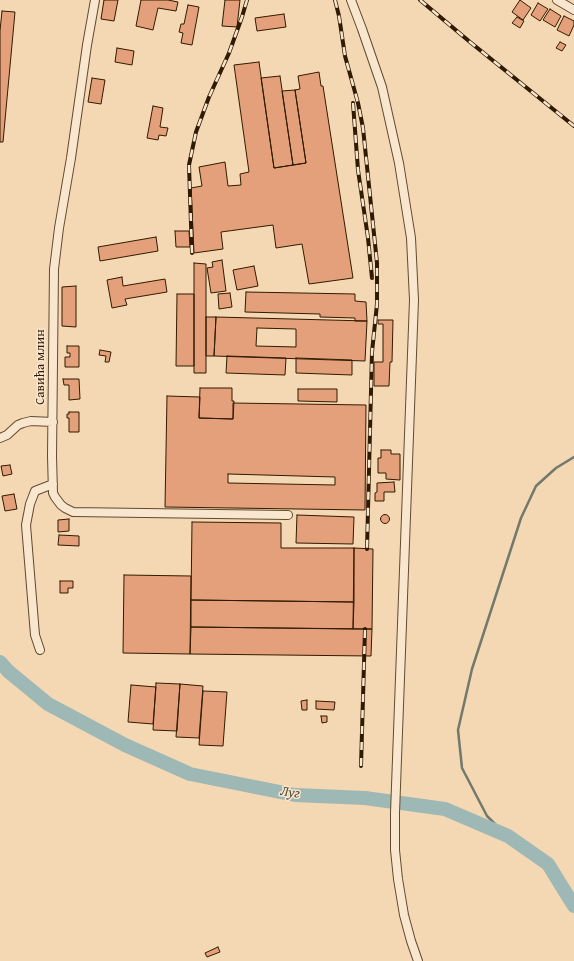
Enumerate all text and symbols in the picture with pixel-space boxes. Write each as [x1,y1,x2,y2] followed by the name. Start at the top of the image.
[33,329,49,405] street label: Савића млин
[279,783,301,803] water label: Луг

